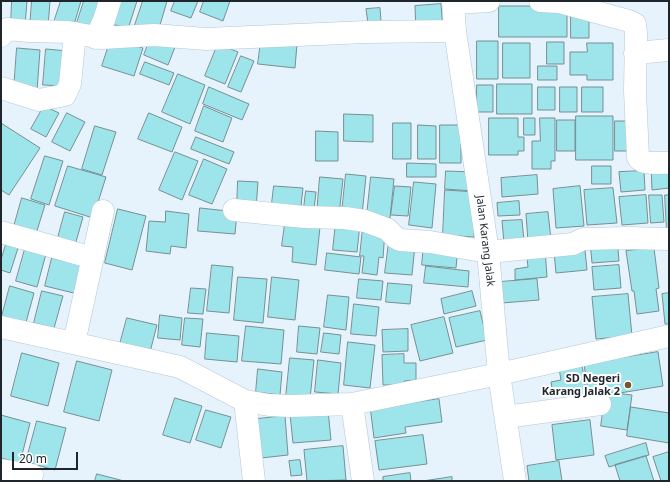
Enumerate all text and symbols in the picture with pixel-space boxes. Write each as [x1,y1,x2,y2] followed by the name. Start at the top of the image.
[473,195,497,287] street label: Jalan Karang Jalak
[542,372,620,398] place label: SD Negeri Karang Jalak 2
[623,380,633,390] marker: SD Negeri Karang Jalak 2
[14,444,80,470] scale bar
[19,450,47,467] text: 20 m

